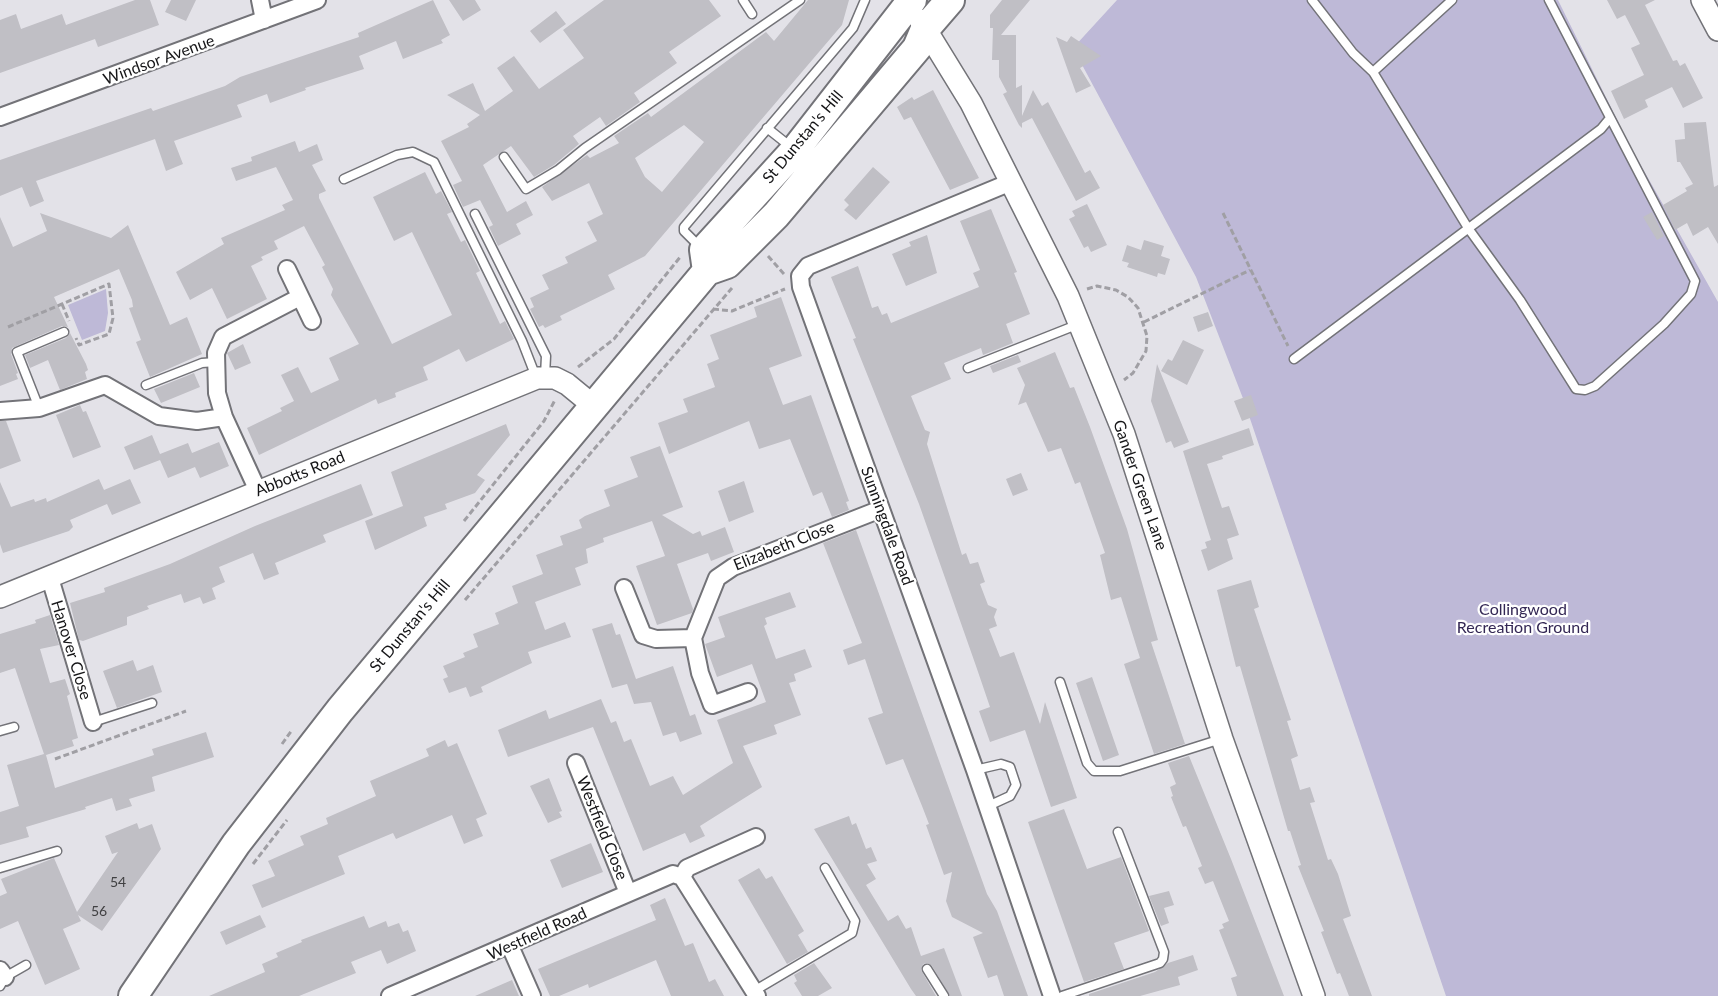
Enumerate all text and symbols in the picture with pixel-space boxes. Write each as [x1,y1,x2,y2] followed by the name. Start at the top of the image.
[101,31,217,89] street label: Windsor Avenue
[759,87,847,187] street label: St Dunstan's Hill
[1109,417,1171,553] street label: Gander Green Lane
[252,447,348,501] street label: Abbotts Road
[857,464,917,588] street label: Sunningdale Road
[731,517,837,575] street label: Elizabeth Close
[366,576,454,676] street label: St Dunstan's Hill
[47,598,95,702] street label: Hanover Close
[1457,600,1589,638] park label: Collingwood Recreation Ground
[572,773,632,883] street label: Westfield Close
[110,874,126,890] house number: 54
[91,903,107,919] house number: 56
[484,904,590,964] street label: Westfield Road

